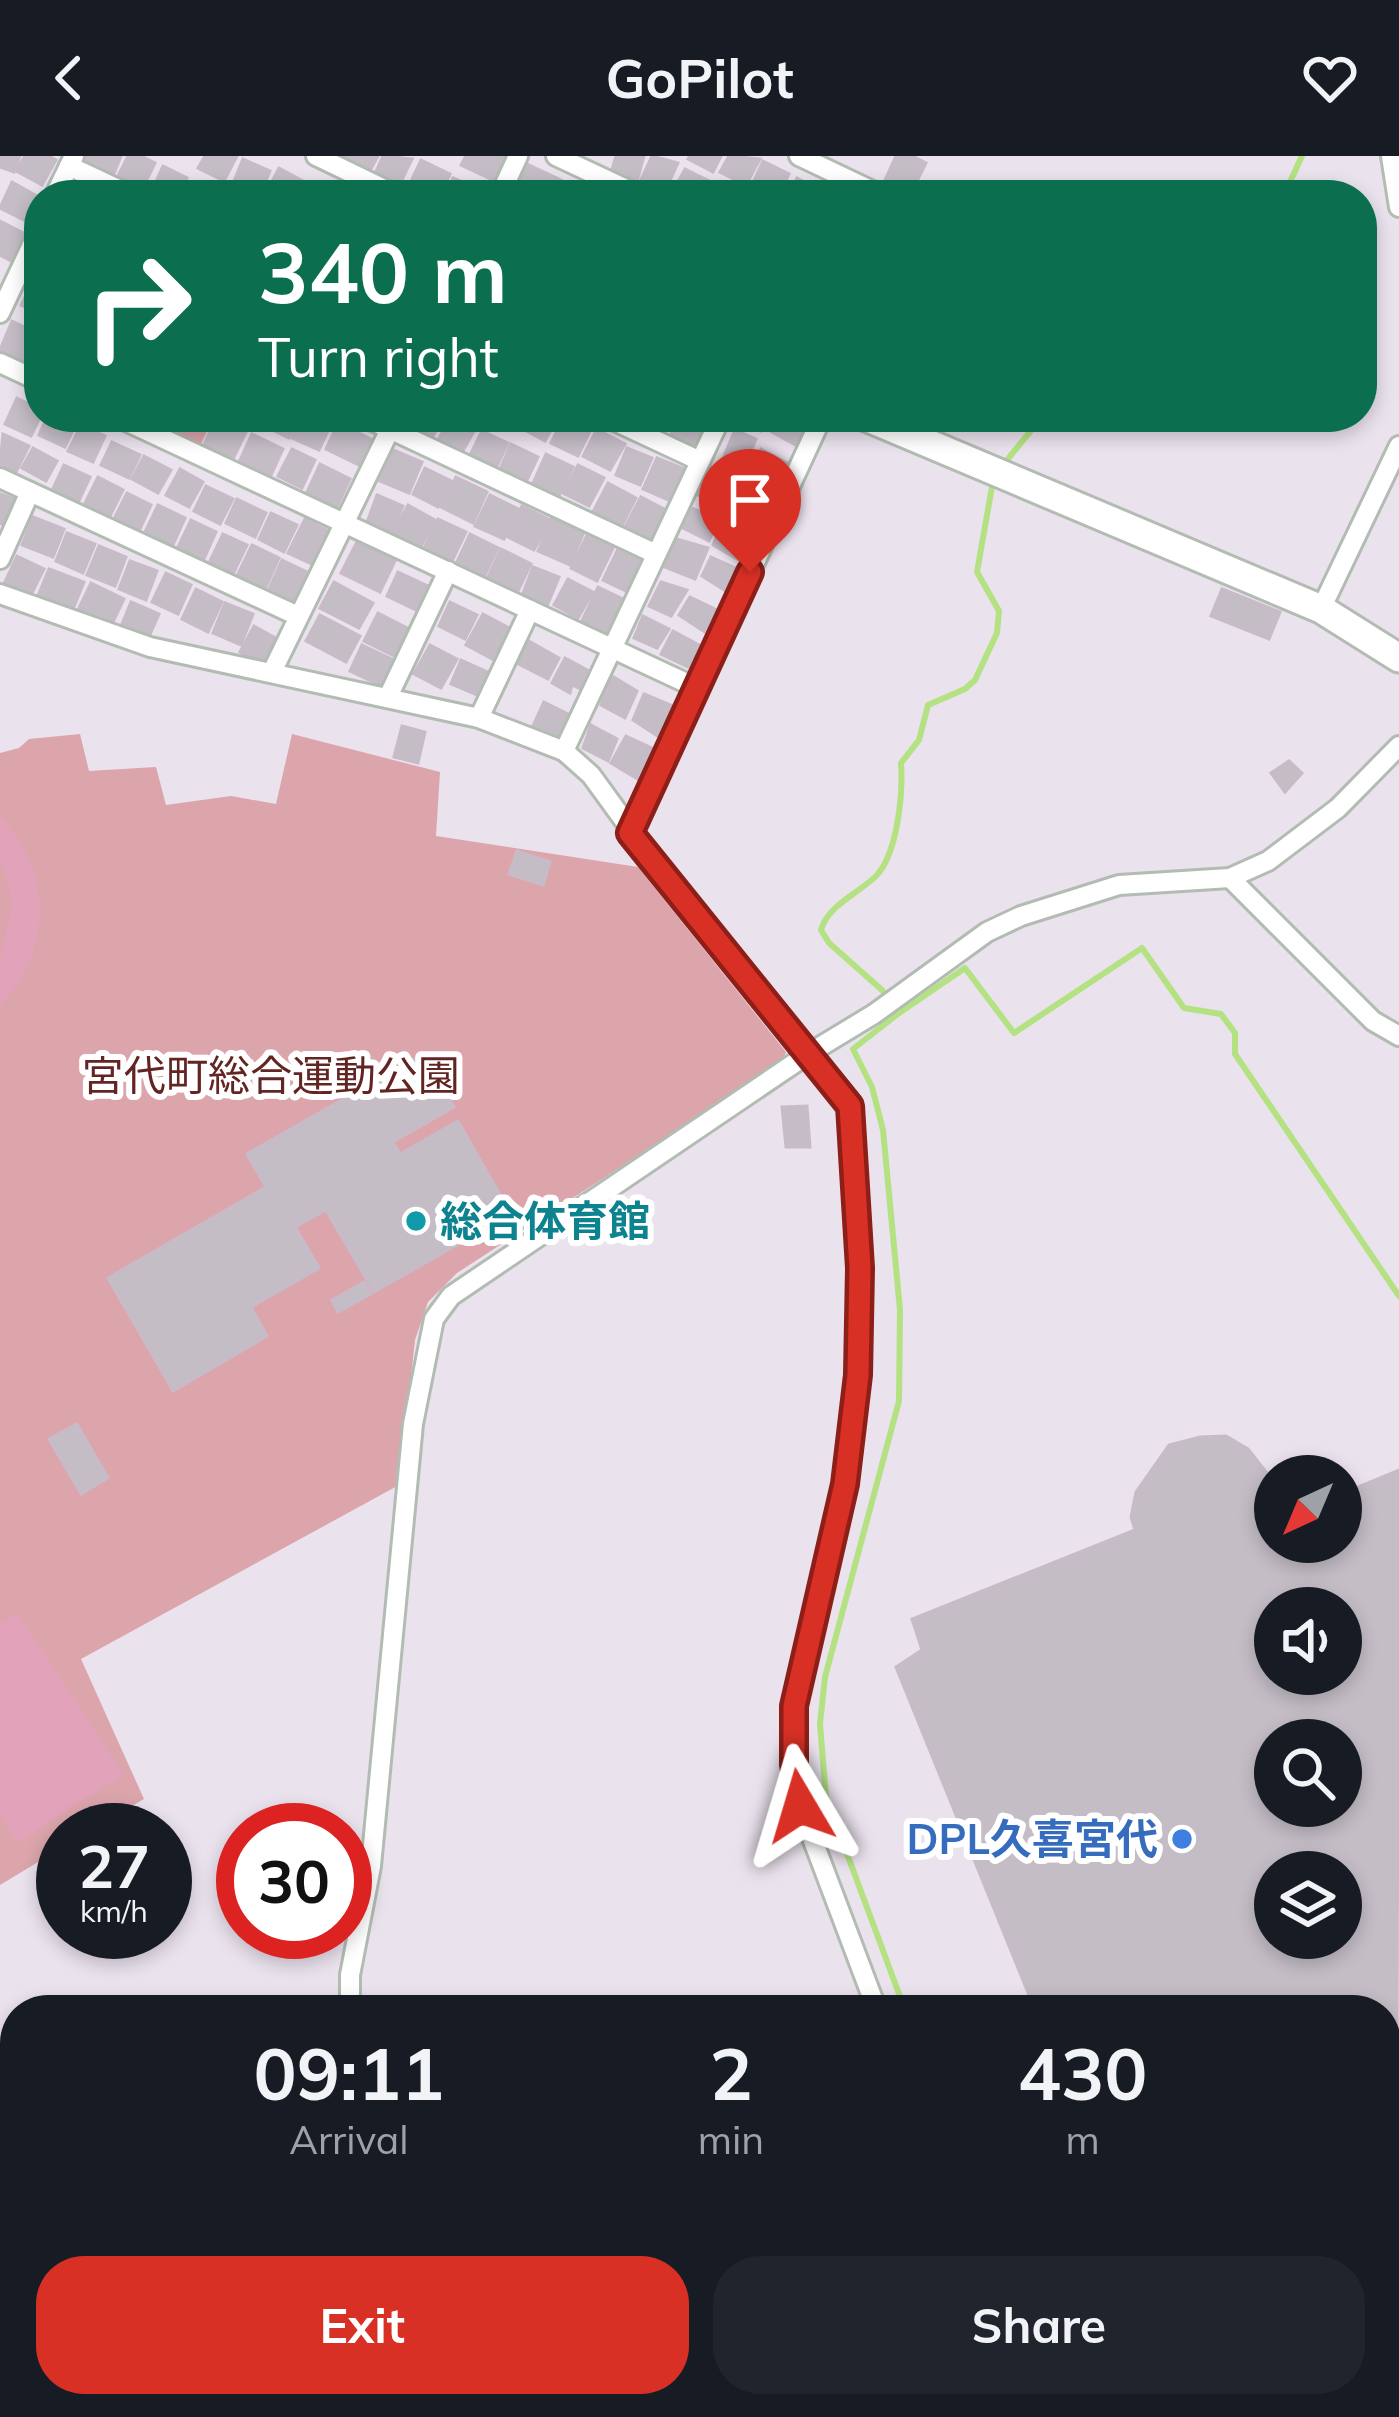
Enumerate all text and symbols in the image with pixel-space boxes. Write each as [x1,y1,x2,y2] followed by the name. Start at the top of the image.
[605,44,794,112] text: GoPilot
[36,45,102,111] icon: back
[1297,45,1363,111] icon: heart
[258,219,508,324] text: 340 m
[60,228,216,384] icon: right
[258,323,499,391] text: Turn right
[699,449,801,572] pin
[717,467,783,533] icon: arrive
[82,1049,460,1102] park label: 宮代町総合運動公園
[440,1194,650,1247] place label: 総合体育館
[403,1208,429,1234] marker: 総合体育館
[1254,1455,1362,1563] north arrow
[1254,1455,1362,1959] map controls
[1254,1587,1362,1695] button: sound
[1254,1719,1362,1827] button: search
[737,1743,863,1869] position arrow
[216,1803,372,1959] speed limit sign: 30
[907,1812,1158,1865] place label: DPL久喜宮代
[1169,1826,1195,1852] marker: DPL久喜宮代
[78,1828,150,1903] text: 27
[1254,1851,1362,1959] button: layers
[80,1892,148,1930] text: km/h
[254,2028,444,2118] text: 09:11
[709,2028,753,2118] text: 2
[1018,2028,1147,2118] text: 430
[289,2115,409,2164] text: Arrival
[698,2115,764,2164] text: min
[1065,2115,1100,2164] text: m
[36,2256,689,2394] button: Exit
[713,2256,1365,2394] button: Share

